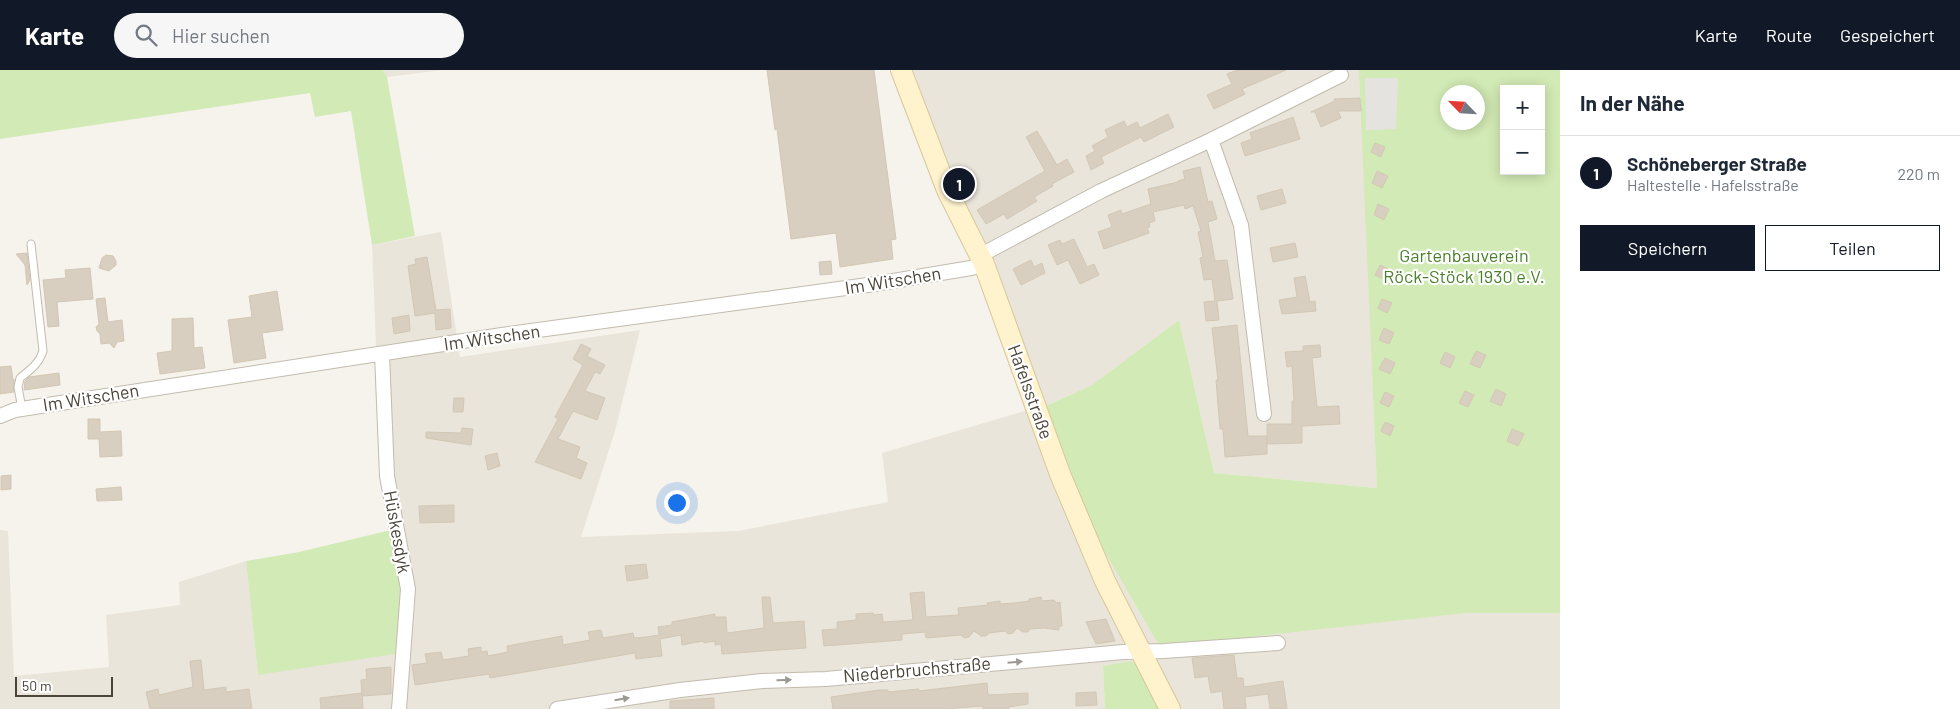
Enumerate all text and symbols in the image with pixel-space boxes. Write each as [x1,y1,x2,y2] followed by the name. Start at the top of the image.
[114,13,464,58] search box
[25,21,84,50] text: Karte
[132,21,160,49] icon: search
[172,24,270,47] text: Hier suchen
[1695,24,1738,46] text: Karte
[1766,24,1812,46] text: Route
[1840,24,1935,46] text: Gespeichert
[1440,85,1485,130] north arrow
[1500,85,1545,175] map controls
[1500,85,1545,130] button: +
[1580,90,1685,115] text: In der Nähe
[1500,130,1545,175] button: −
[1627,152,1807,175] text: Schöneberger Straße
[1593,164,1599,183] text: 1
[1897,164,1940,183] text: 220 m
[943,165,975,203] pin: 1
[1627,175,1799,194] text: Haltestelle · Hafelsstraße
[1580,225,1755,271] button: Speichern
[1765,225,1940,271] button: Teilen
[1383,244,1545,287] park label: Gartenbauverein Röck-Stöck 1930 e.V.
[843,262,942,298] street label: Im Witschen
[442,319,541,355] street label: Im Witschen
[1004,341,1058,442] street label: Hafelsstraße
[41,379,140,415] street label: Im Witschen
[380,489,416,575] street label: Hüskesdyk
[664,490,690,516] your location
[842,652,992,686] street label: Niederbruchstraße
[1008,658,1024,666] one-way arrow
[15,674,112,697] scale bar
[776,676,792,684] one-way arrow
[22,677,51,694] text: 50 m
[615,695,631,703] one-way arrow

